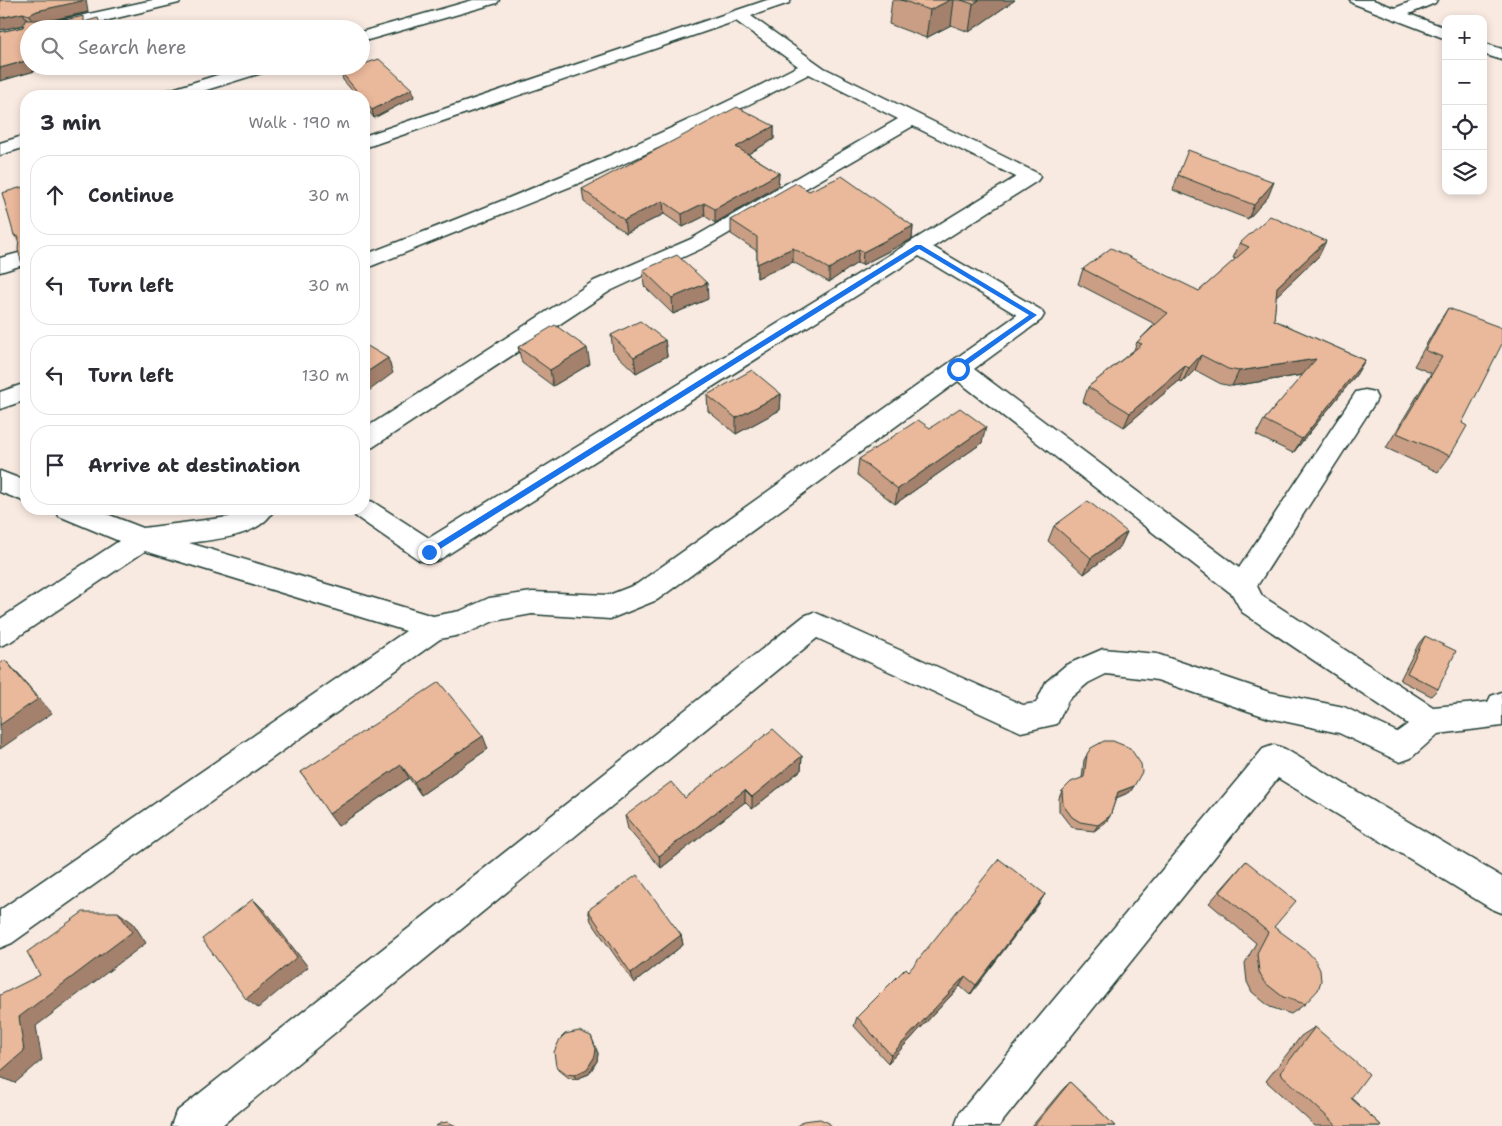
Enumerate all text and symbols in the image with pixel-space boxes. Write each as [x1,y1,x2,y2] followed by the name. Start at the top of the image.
[1442,15,1487,195] map controls
[1442,15,1487,60] button: +
[20,20,370,75] search box
[38,34,66,62] icon: search
[78,35,187,60] text: Search here
[1442,60,1487,105] button: −
[1442,105,1487,150] button: locate
[40,109,101,137] text: 3 min
[248,112,350,133] text: Walk · 190 m
[1442,150,1487,195] button: layers
[41,181,69,209] icon: ahead
[88,183,174,208] text: Continue
[308,185,349,206] text: 30 m
[41,271,69,299] icon: left
[88,273,174,298] text: Turn left
[308,275,349,296] text: 30 m
[947,358,970,381] route start
[41,361,69,389] icon: left
[88,363,174,388] text: Turn left
[302,365,349,386] text: 130 m
[41,451,69,479] icon: arrive
[88,453,300,478] text: Arrive at destination
[418,541,441,564] route end

